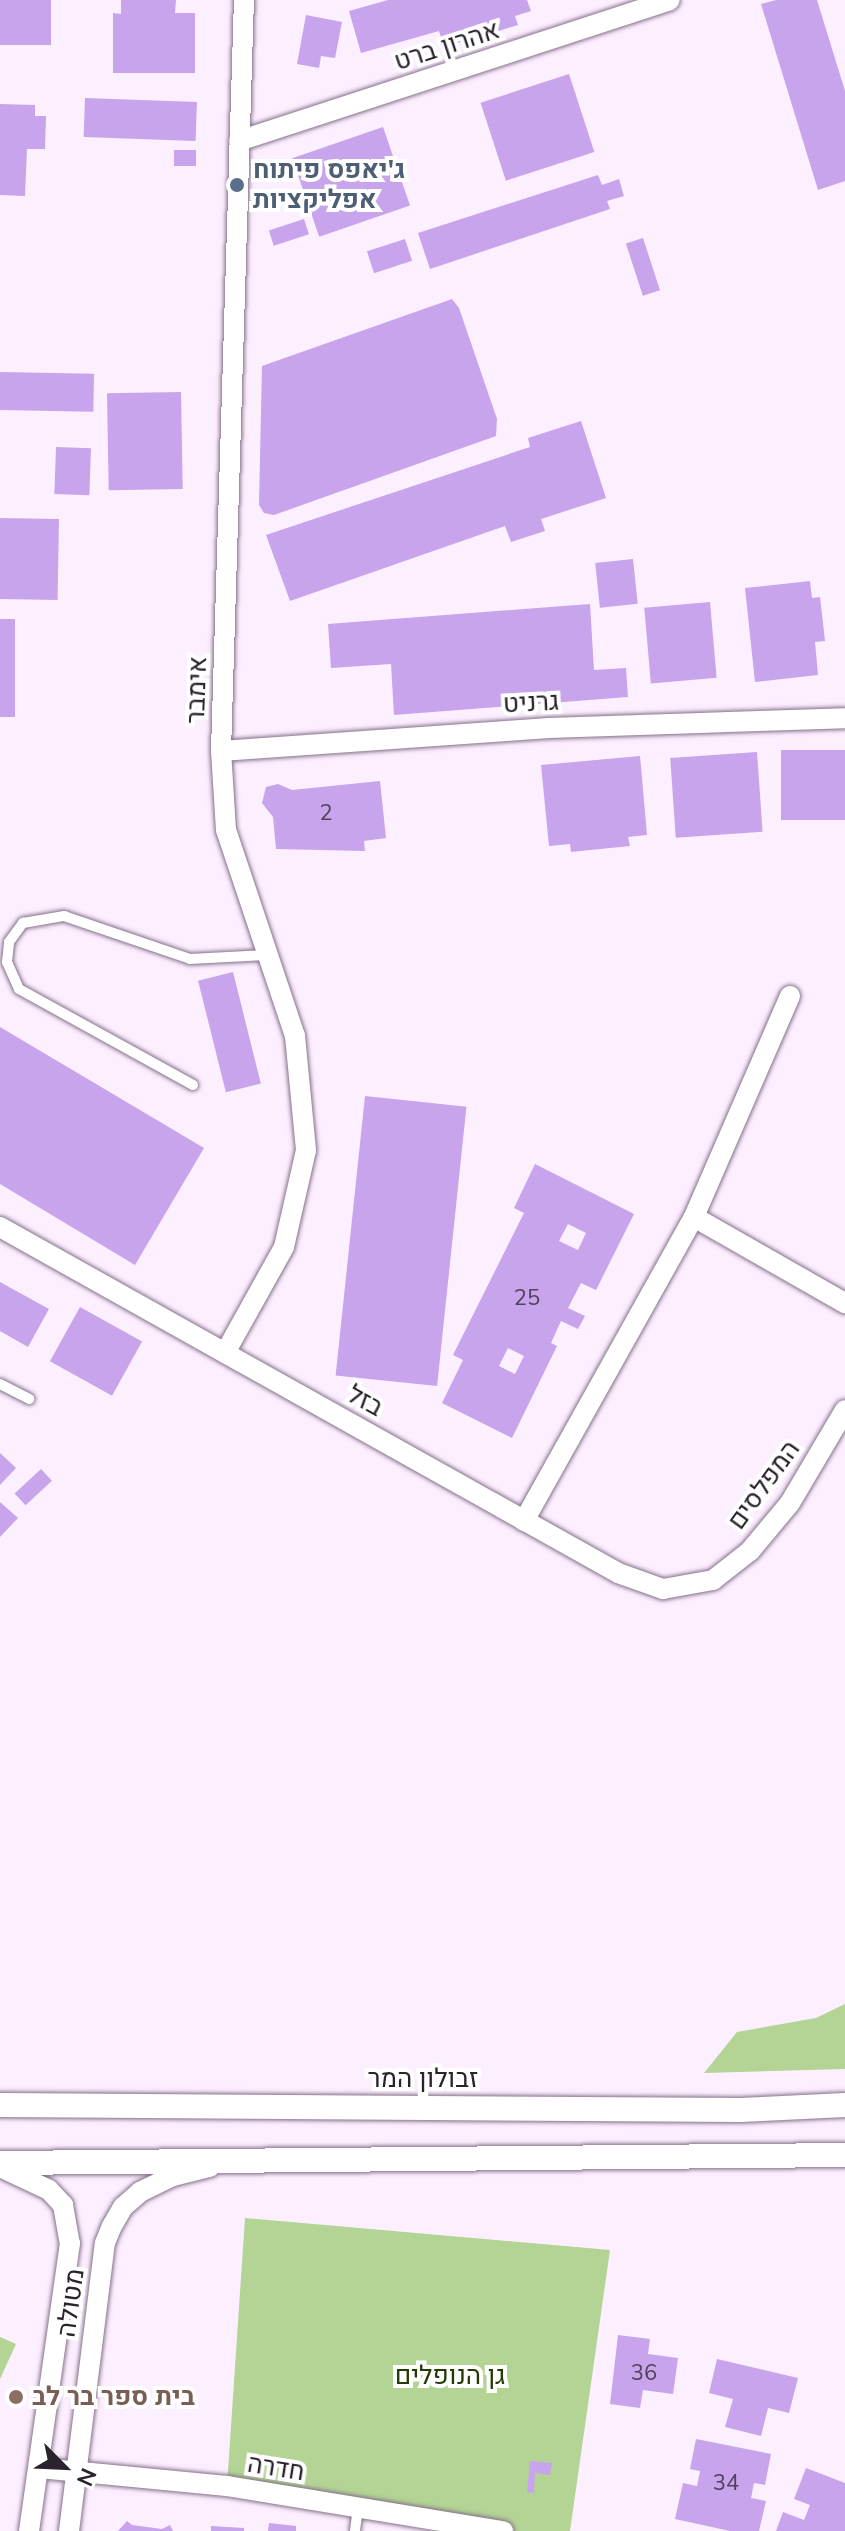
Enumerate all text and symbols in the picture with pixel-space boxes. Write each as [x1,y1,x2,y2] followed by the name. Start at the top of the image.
[390,14,504,78] street label: אהרון ברט
[253,154,405,216] place label: ג'יאפס פיתוח אפליקציות
[228,176,246,194] marker: ג'יאפס פיתוח אפליקציות
[180,656,214,724] street label: אימבר
[502,686,560,720] street label: גרניט
[319,801,333,827] house number: 2
[514,1286,540,1312] house number: 25
[342,1379,388,1423] street label: בזל
[721,1434,807,1536] street label: המפלסים
[368,2063,478,2095] street label: זבולון המר
[51,2267,91,2339] street label: מטולה
[395,2360,505,2392] park label: גן הנופלים
[631,2361,657,2387] house number: 36
[32,2381,195,2413] place label: בית ספר בר לב
[7,2388,25,2406] marker: בית ספר בר לב
[24,2427,104,2507] north arrow
[245,2448,307,2488] street label: חדרה
[69,2463,103,2490] text: N
[713,2471,739,2497] house number: 34

